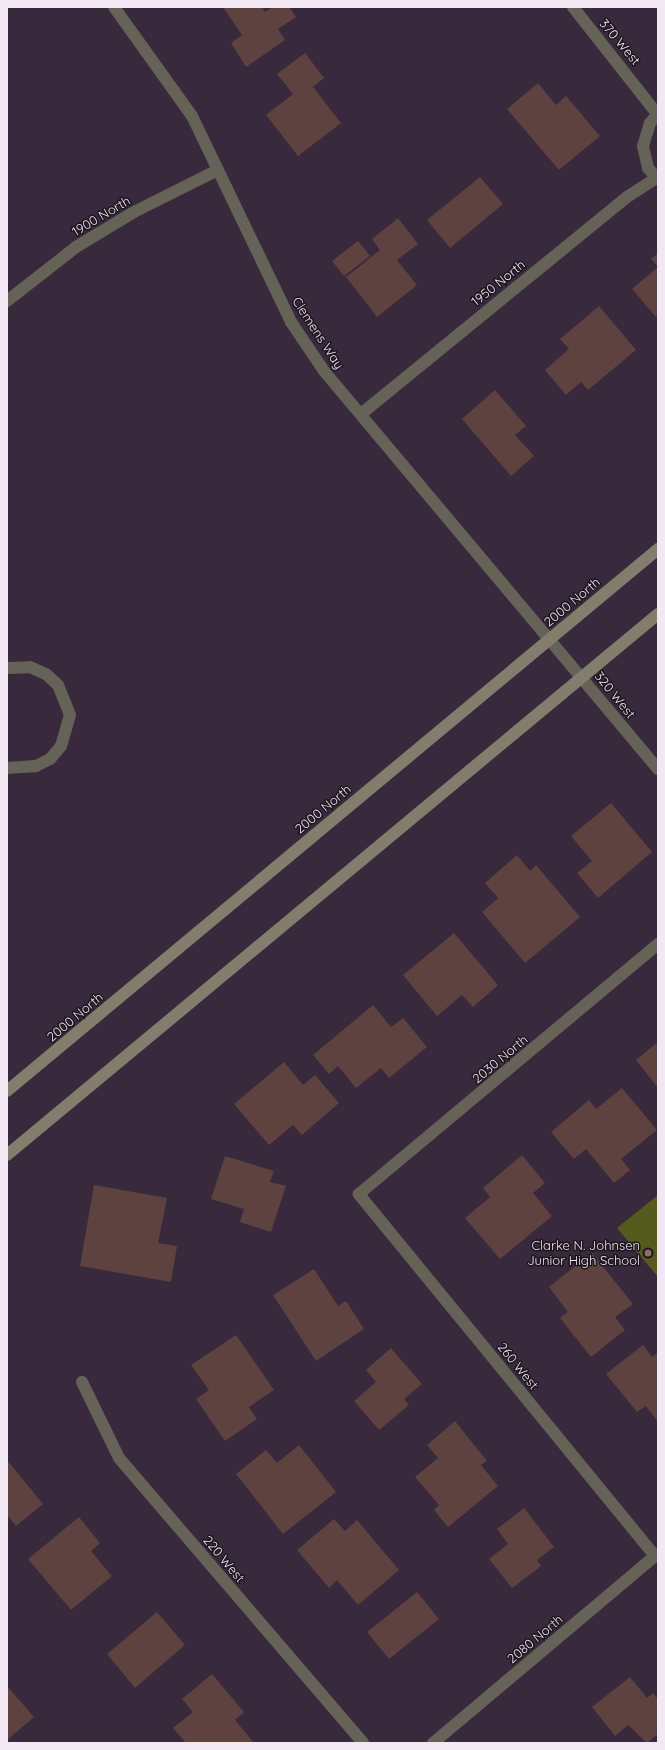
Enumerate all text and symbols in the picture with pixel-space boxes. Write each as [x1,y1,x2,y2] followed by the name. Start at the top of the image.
[596,16,644,68] street label: 370 West
[69,193,133,239] street label: 1900 North
[468,257,528,309] street label: 1950 North
[289,294,347,372] street label: Clemens Way
[541,574,603,630] street label: 2000 North
[591,669,639,721] street label: 320 West
[292,781,354,837] street label: 2000 North
[44,989,106,1045] street label: 2000 North
[469,1031,531,1087] street label: 2030 North
[527,1238,640,1269] place label: Clarke N. Johnsen Junior High School
[643,1248,653,1258] marker: Clarke N. Johnsen Junior High School
[494,1339,542,1393] street label: 260 West
[200,1533,248,1585] street label: 220 West
[504,1611,566,1667] street label: 2080 North

